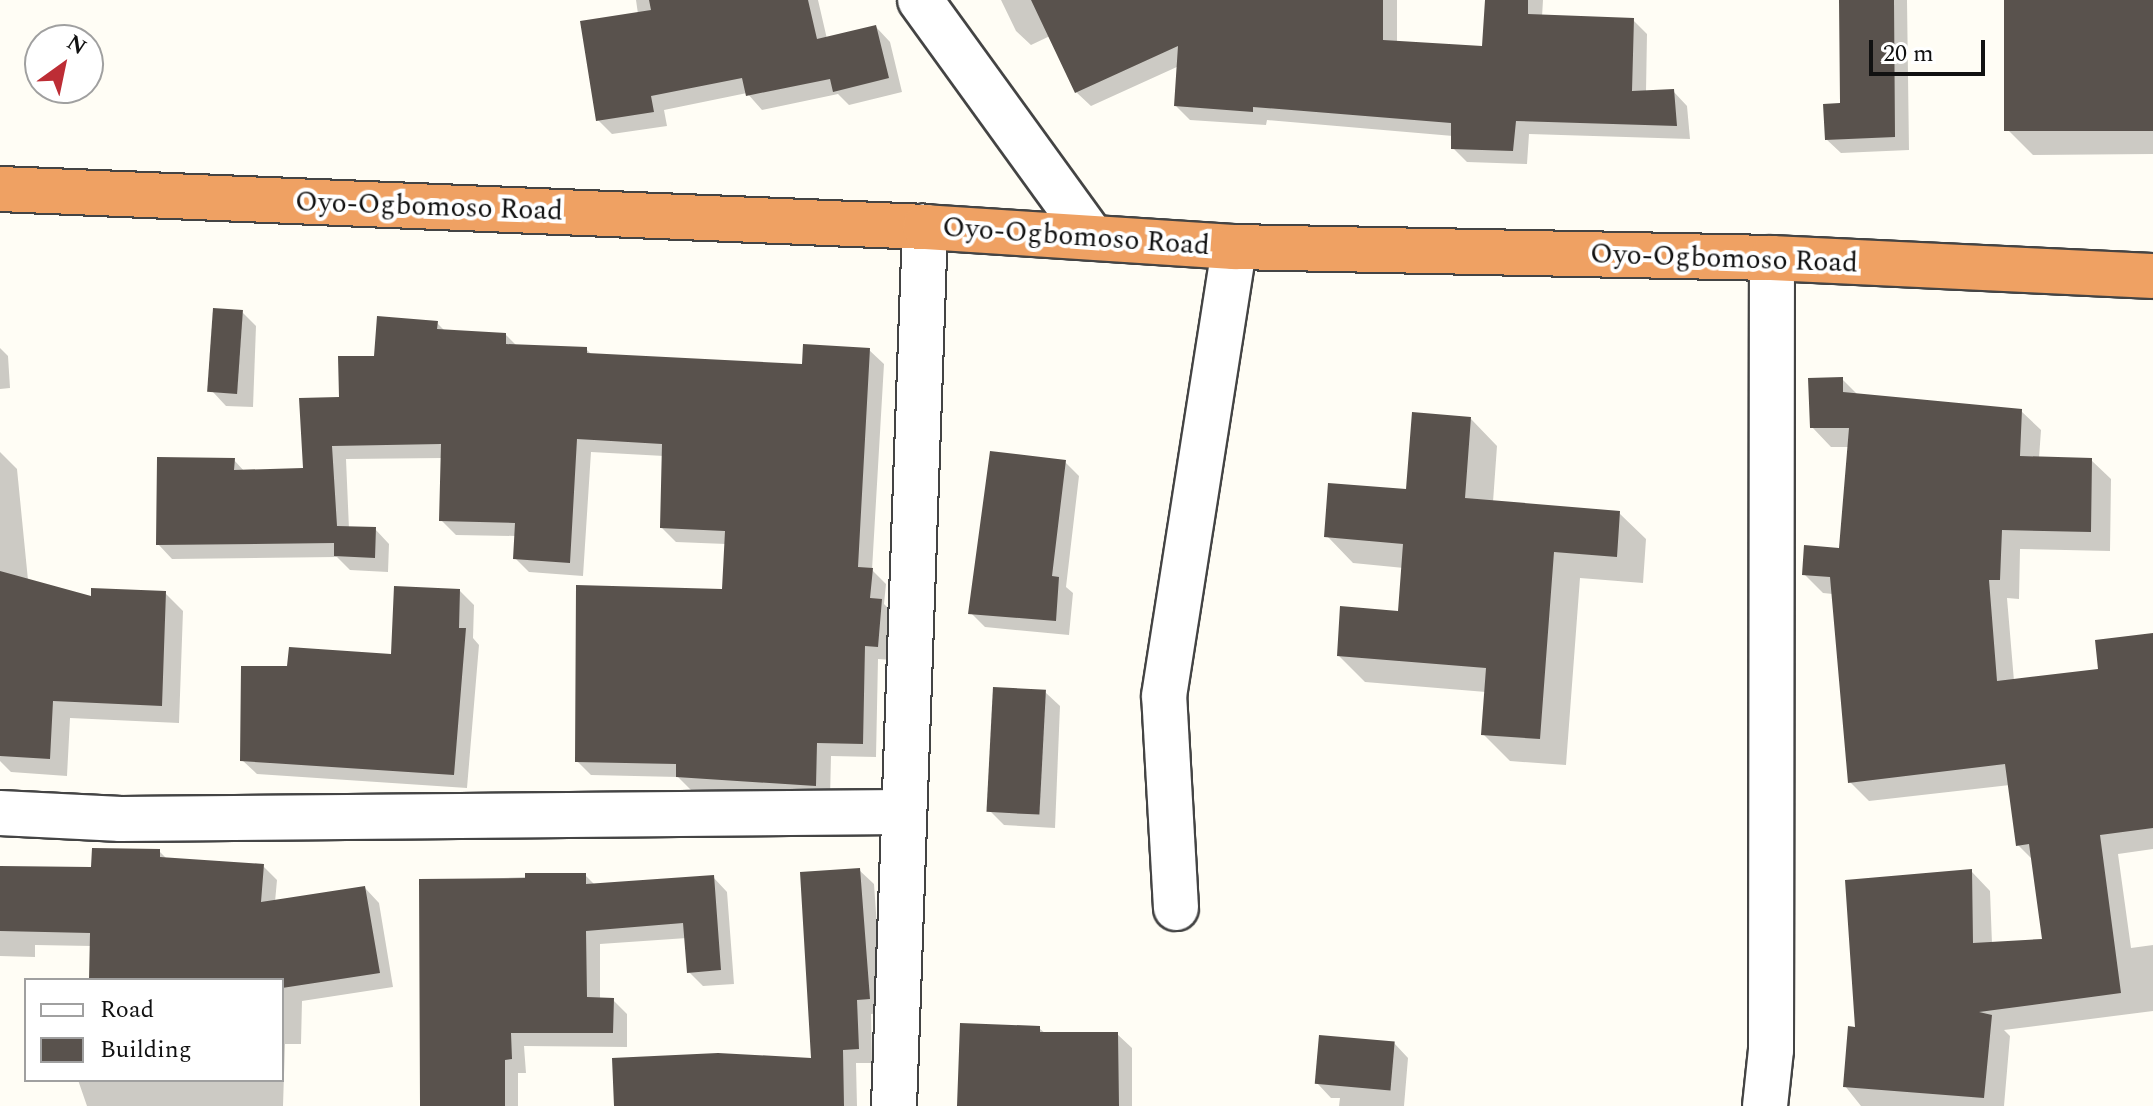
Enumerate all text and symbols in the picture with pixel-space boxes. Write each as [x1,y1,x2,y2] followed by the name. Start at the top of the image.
[24,24,104,104] north arrow
[1873,24,1989,74] scale bar
[60,26,93,64] text: N
[1883,36,1934,72] text: 20 m
[295,186,563,228] street label: Oyo-Ogbomoso Road
[941,211,1211,263] street label: Oyo-Ogbomoso Road
[1590,238,1858,280] street label: Oyo-Ogbomoso Road
[24,978,284,1082] legend
[100,992,154,1028] text: Road
[100,1032,192,1068] text: Building

